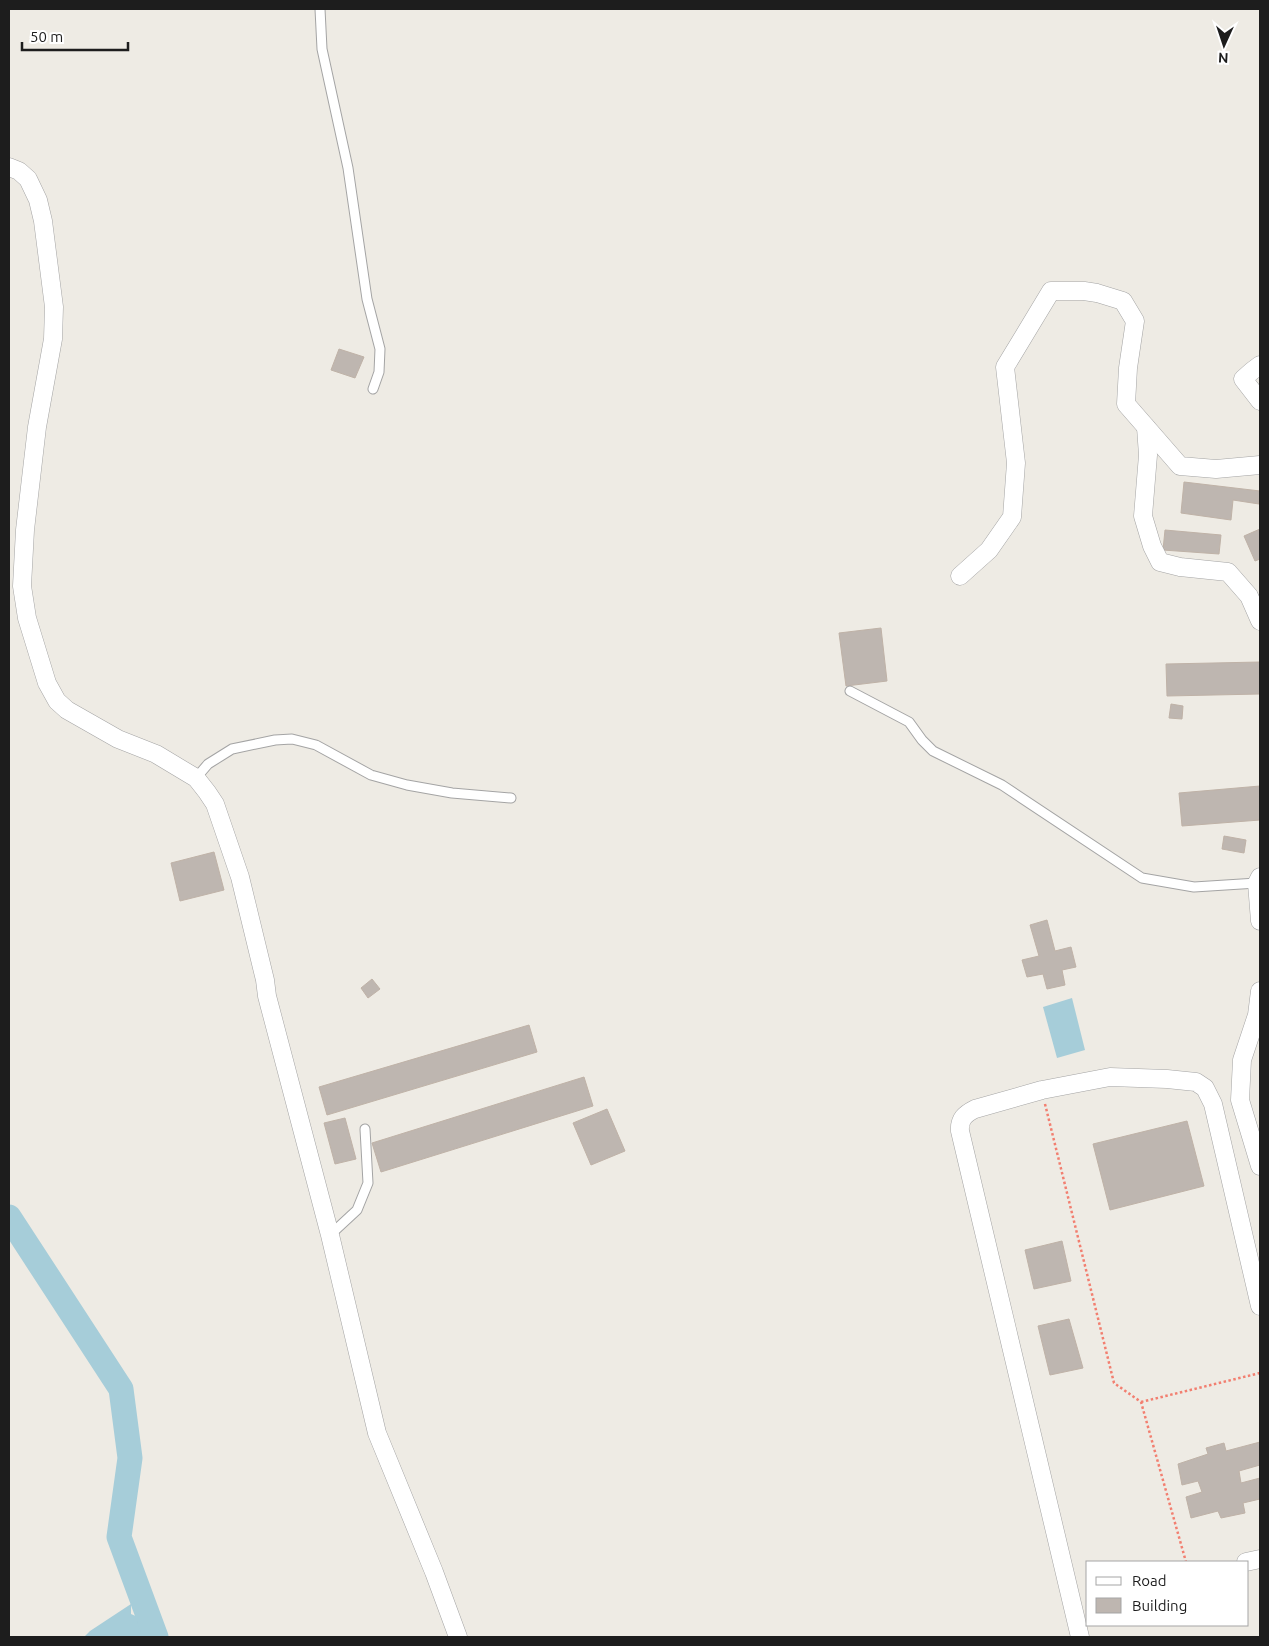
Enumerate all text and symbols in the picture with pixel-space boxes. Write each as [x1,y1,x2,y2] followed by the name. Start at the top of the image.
[22,20,129,52] scale bar
[1199,20,1249,70] north arrow
[30,28,63,45] text: 50 m
[1218,50,1229,66] text: N
[1086,1561,1249,1626] legend
[1132,1572,1167,1589] text: Road
[1132,1597,1187,1614] text: Building

